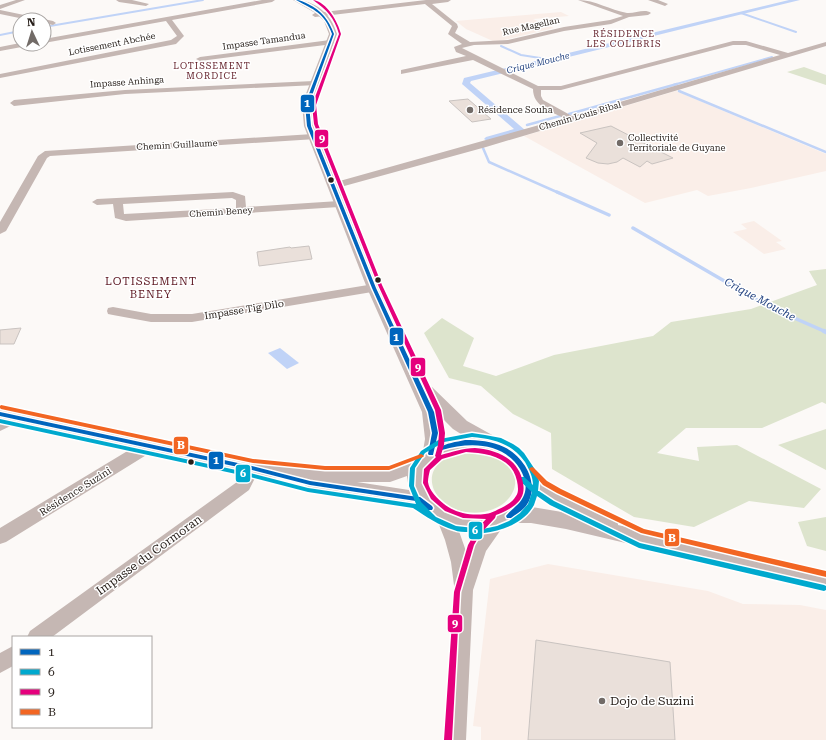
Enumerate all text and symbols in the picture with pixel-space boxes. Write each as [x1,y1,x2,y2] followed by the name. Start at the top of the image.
[12,12,52,52] north arrow
[501,15,561,37] street label: Rue Magellan
[27,16,37,29] text: N
[586,28,662,49] district label: RÉSIDENCE LES COLIBRIS
[222,30,306,52] street label: Impasse Tamandua
[68,31,156,57] street label: Lotissement Abchée
[506,50,571,76] water label: Crique Mouche
[173,61,251,81] district label: LOTISSEMENT MORDICE
[90,74,164,90] street label: Impasse Anhinga
[300,94,315,113] line badge: 1
[304,97,310,110] text: 1
[538,99,622,133] street label: Chemin Louis Ribal
[465,105,475,115] marker: Résidence Souha
[478,105,553,115] place label: Résidence Souha
[314,129,329,148] line badge: 9
[319,132,325,145] text: 9
[628,133,726,153] place label: Collectivité Territoriale de Guyane
[136,138,218,152] street label: Chemin Guillaume
[615,138,625,148] marker: Collectivité Territoriale de Guyane
[326,175,336,185] unlabelled marker
[189,205,254,219] street label: Chemin Beney
[105,275,197,301] district label: LOTISSEMENT BENEY
[373,275,383,285] unlabelled marker
[722,275,798,324] water label: Crique Mouche
[204,298,285,321] street label: Impasse Tig Dilo
[389,327,404,346] line badge: 1
[393,331,399,344] text: 1
[410,357,426,377] line badge: 9
[415,361,421,374] text: 9
[173,436,189,455] line badge: B
[177,439,185,452] text: B
[208,451,224,470] line badge: 1
[213,454,219,467] text: 1
[186,457,196,467] unlabelled marker
[235,464,251,483] line badge: 6
[37,465,113,518] street label: Résidence Suzini
[240,467,246,480] text: 6
[93,512,205,598] street label: Impasse du Cormoran
[468,521,483,540] line badge: 6
[472,524,478,537] text: 6
[664,528,680,547] line badge: B
[668,532,676,545] text: B
[447,614,463,633] line badge: 9
[452,617,458,630] text: 9
[12,636,152,728] legend
[48,645,55,659] text: 1
[48,665,55,679] text: 6
[48,685,55,699] text: 9
[610,694,694,708] place label: Dojo de Suzini
[597,696,607,706] marker: Dojo de Suzini
[48,705,56,719] text: B

